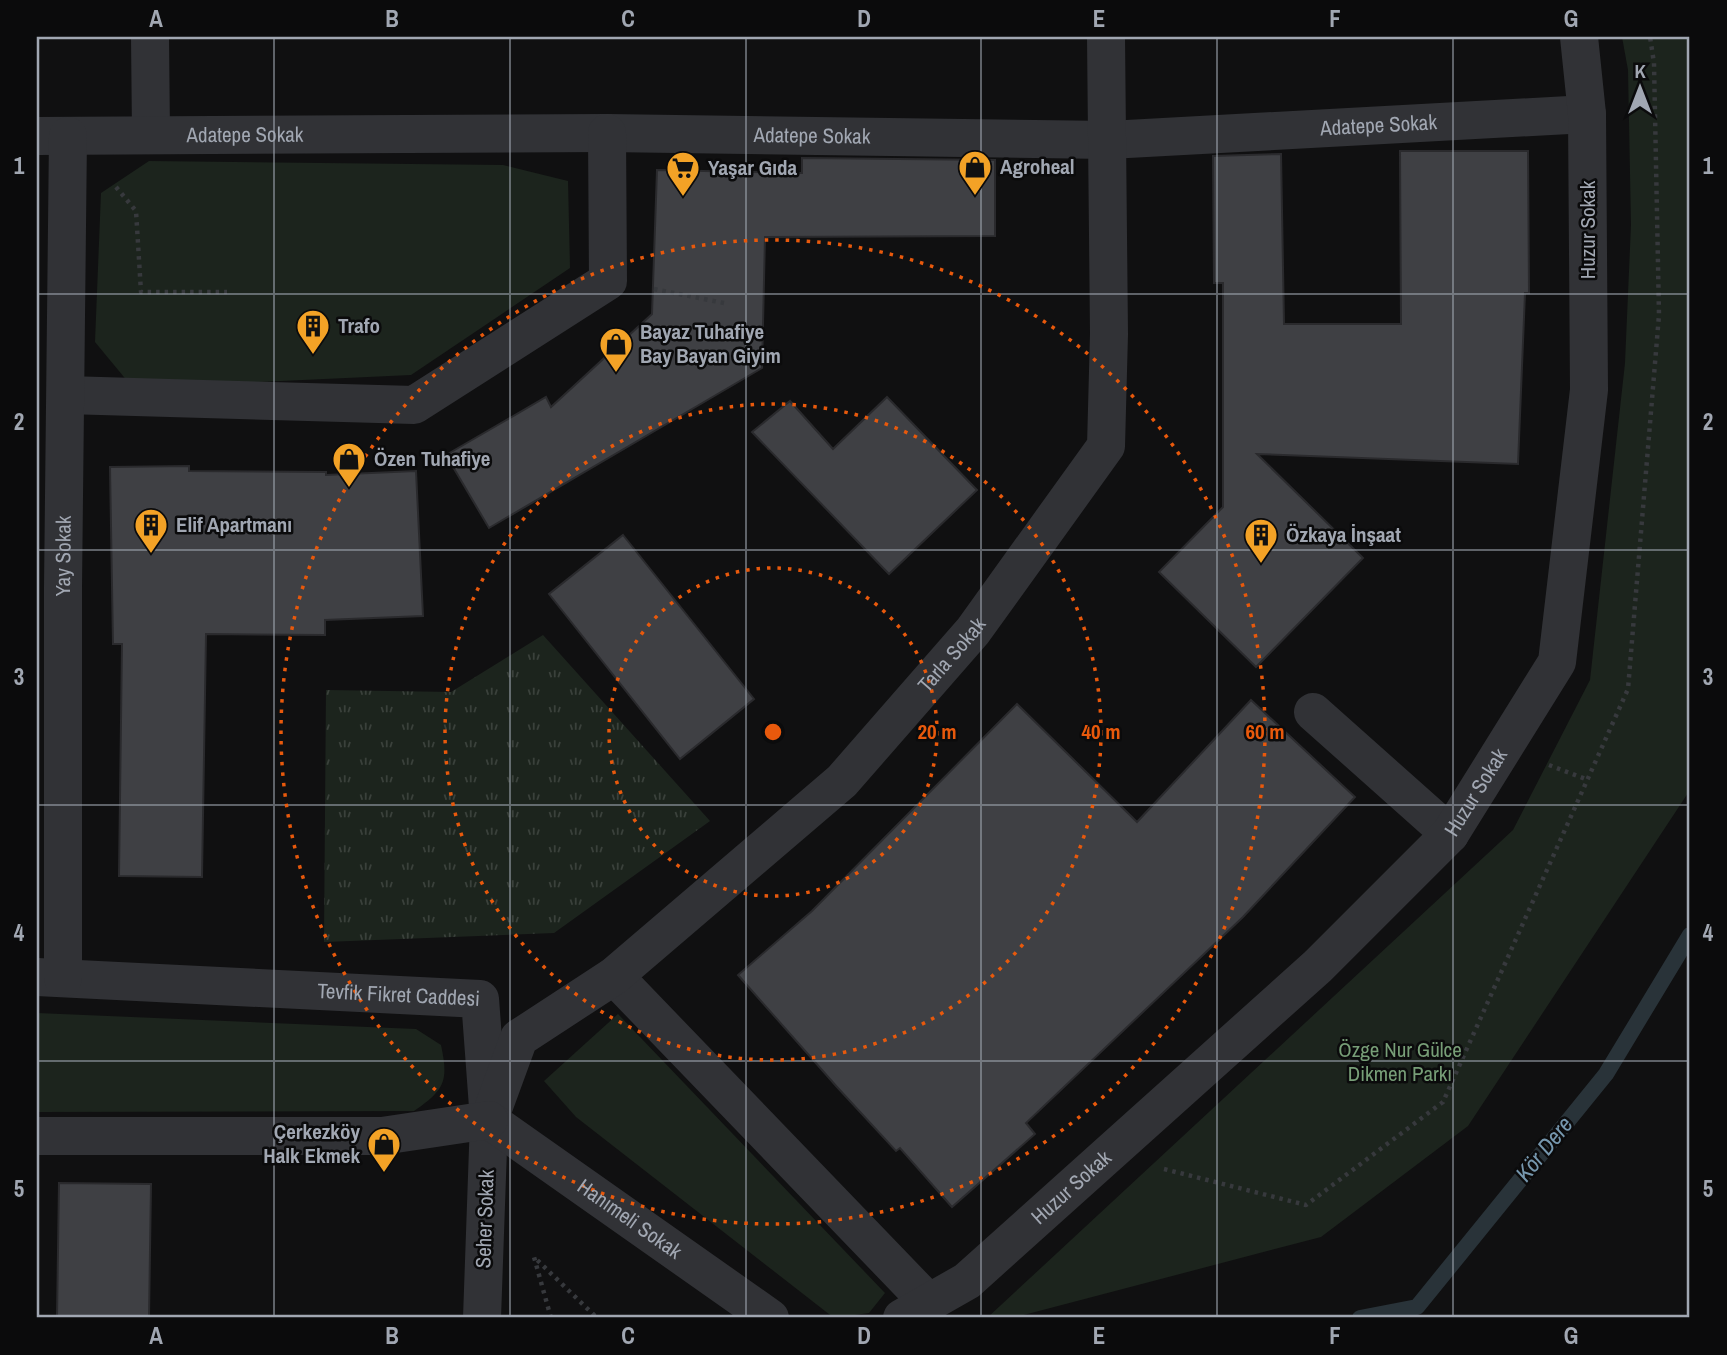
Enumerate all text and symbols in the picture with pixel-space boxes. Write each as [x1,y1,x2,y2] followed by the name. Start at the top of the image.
[149,3,163,34] text: A
[385,3,399,34] text: B
[621,3,635,34] text: C
[857,3,871,34] text: D
[1093,3,1105,34] text: E
[1329,3,1341,34] text: F
[1564,3,1578,34] text: G
[1604,52,1674,122] north arrow
[1634,58,1646,84] text: K
[1318,107,1438,143] street label: Adatepe Sokak
[185,120,304,149] street label: Adatepe Sokak
[752,120,871,151] street label: Adatepe Sokak
[956,148,994,197] shop icon: Agroheal
[664,149,702,198] supermarket icon: Yaşar Gıda
[14,150,25,181] text: 1
[1703,150,1714,181] text: 1
[1000,152,1075,181] place label: Agroheal
[708,153,797,182] place label: Yaşar Gıda
[1573,180,1602,279] street label: Huzur Sokak
[294,307,332,356] building icon: Trafo
[338,311,380,340] place label: Trafo
[640,317,781,370] place label: Bayaz Tuhafiye Bay Bayan Giyim
[597,325,635,374] shop icon: Bayaz Tuhafiye Bay Bayan Giyim
[14,406,24,437] text: 2
[1703,406,1713,437] text: 2
[330,440,368,489] shop icon: Özen Tuhafiye
[374,444,490,473] place label: Özen Tuhafiye
[132,506,170,555] building icon: Elif Apartmanı
[176,510,292,539] place label: Elif Apartmanı
[48,515,78,597] street label: Yay Sokak
[1242,516,1280,565] building icon: Özkaya İnşaat
[1286,520,1401,549] place label: Özkaya İnşaat
[911,611,992,698] street label: Tarla Sokak
[14,661,24,692] text: 3
[1703,661,1713,692] text: 3
[917,717,957,746] text: 20 m
[1081,717,1121,746] text: 40 m
[1245,717,1285,746] text: 60 m
[761,720,785,744] centre of rings
[1437,742,1514,842] street label: Huzur Sokak
[14,917,25,948] text: 4
[1703,917,1714,948] text: 4
[317,976,481,1013] street label: Tevfik Fikret Caddesi
[1338,1035,1462,1088] park label: Özge Nur Gülce Dikmen Parkı
[1508,1110,1579,1188] water label: Kör Dere
[263,1117,360,1170] place label: Çerkezköy Halk Ekmek
[365,1125,403,1174] shop icon: Çerkezköy Halk Ekmek
[1025,1143,1118,1231] street label: Huzur Sokak
[468,1169,501,1269] street label: Seher Sokak
[572,1172,688,1266] street label: Hanımeli Sokak
[14,1173,24,1204] text: 5
[1703,1173,1713,1204] text: 5
[149,1320,163,1351] text: A
[385,1320,399,1351] text: B
[621,1320,635,1351] text: C
[857,1320,871,1351] text: D
[1093,1320,1105,1351] text: E
[1329,1320,1341,1351] text: F
[1564,1320,1578,1351] text: G

